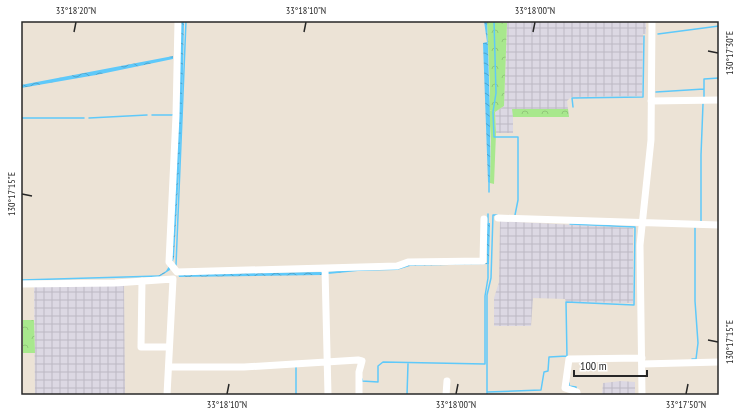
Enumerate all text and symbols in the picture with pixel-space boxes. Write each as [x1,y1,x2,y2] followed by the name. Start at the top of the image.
[56,4,96,17] text: 33°18'20"N
[286,4,326,17] text: 33°18'10"N
[515,4,555,17] text: 33°18'00"N
[723,31,736,75] text: 130°17'30"E
[5,172,18,216] text: 130°17'15"E
[723,320,736,364] text: 130°17'15"E
[574,352,647,378] scale bar
[580,358,607,373] text: 100 m
[207,398,247,411] text: 33°18'10"N
[436,398,476,411] text: 33°18'00"N
[666,398,706,411] text: 33°17'50"N

